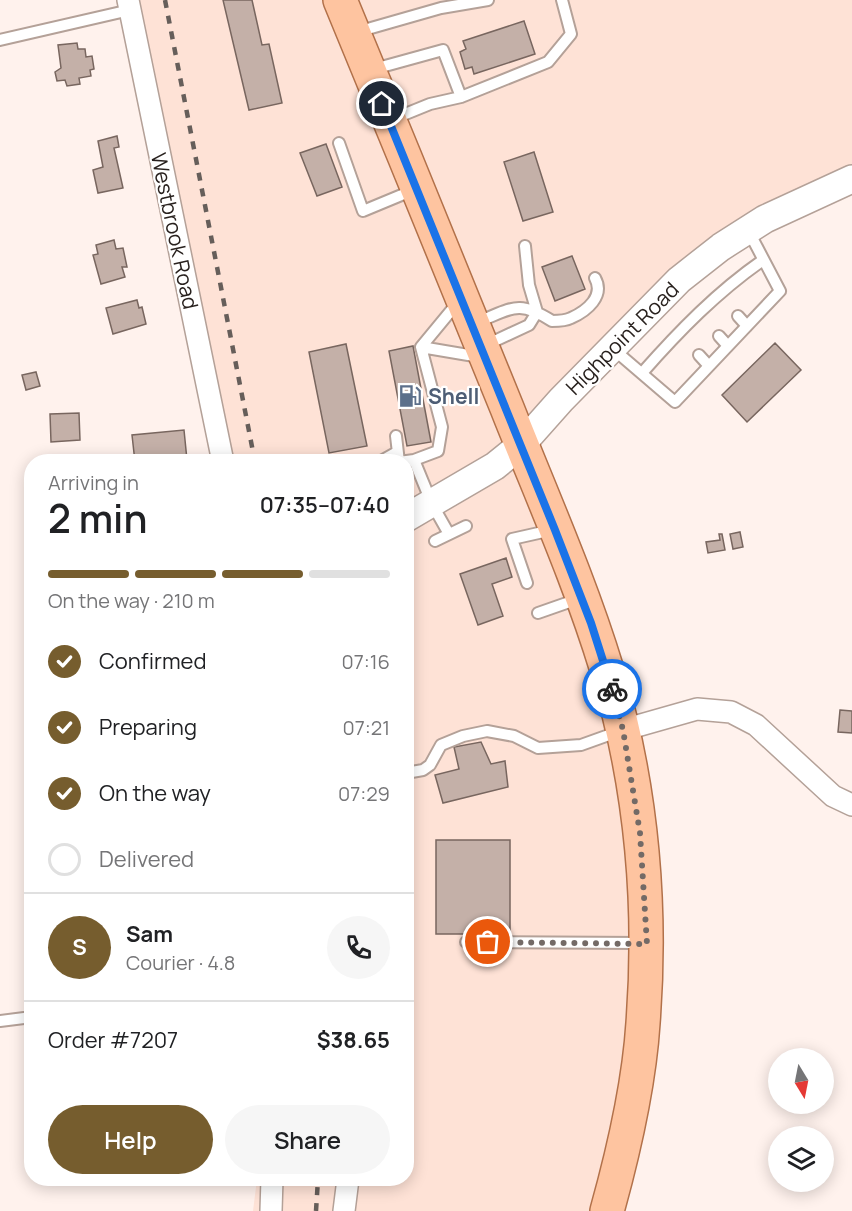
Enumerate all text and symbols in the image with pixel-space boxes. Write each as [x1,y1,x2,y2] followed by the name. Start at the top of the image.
[356,78,407,129] pin
[365,87,398,120] icon: home
[145,150,205,312] street label: Westbrook Road
[559,275,685,401] street label: Highpoint Road
[428,382,479,410] place label: Shell
[397,383,423,409] fuel station icon: Shell
[48,469,139,496] text: Arriving in
[260,490,390,520] text: 07:35–07:40
[48,491,147,545] text: 2 min
[48,587,215,614] text: On the way · 210 m
[48,645,81,678] icon: check
[99,646,207,676] text: Confirmed
[342,648,390,675] text: 07:16
[582,659,642,719] courier
[596,673,629,706] icon: bike
[48,711,81,744] icon: check
[99,712,197,742] text: Preparing
[343,714,390,741] text: 07:21
[48,777,81,810] icon: check
[99,778,211,808] text: On the way
[338,780,390,807] text: 07:29
[99,844,194,874] text: Delivered
[327,916,390,979] button: phone
[462,916,513,967] pin
[126,919,173,949] text: Sam
[471,925,504,958] icon: bag
[72,932,87,962] text: S
[126,949,235,976] text: Courier · 4.8
[48,1025,178,1055] text: Order #7207
[317,1025,390,1055] text: $38.65
[768,1048,834,1114] north arrow
[768,1048,834,1192] map controls
[48,1105,213,1174] button: Help
[225,1105,390,1174] button: Share
[768,1126,834,1192] button: layers

